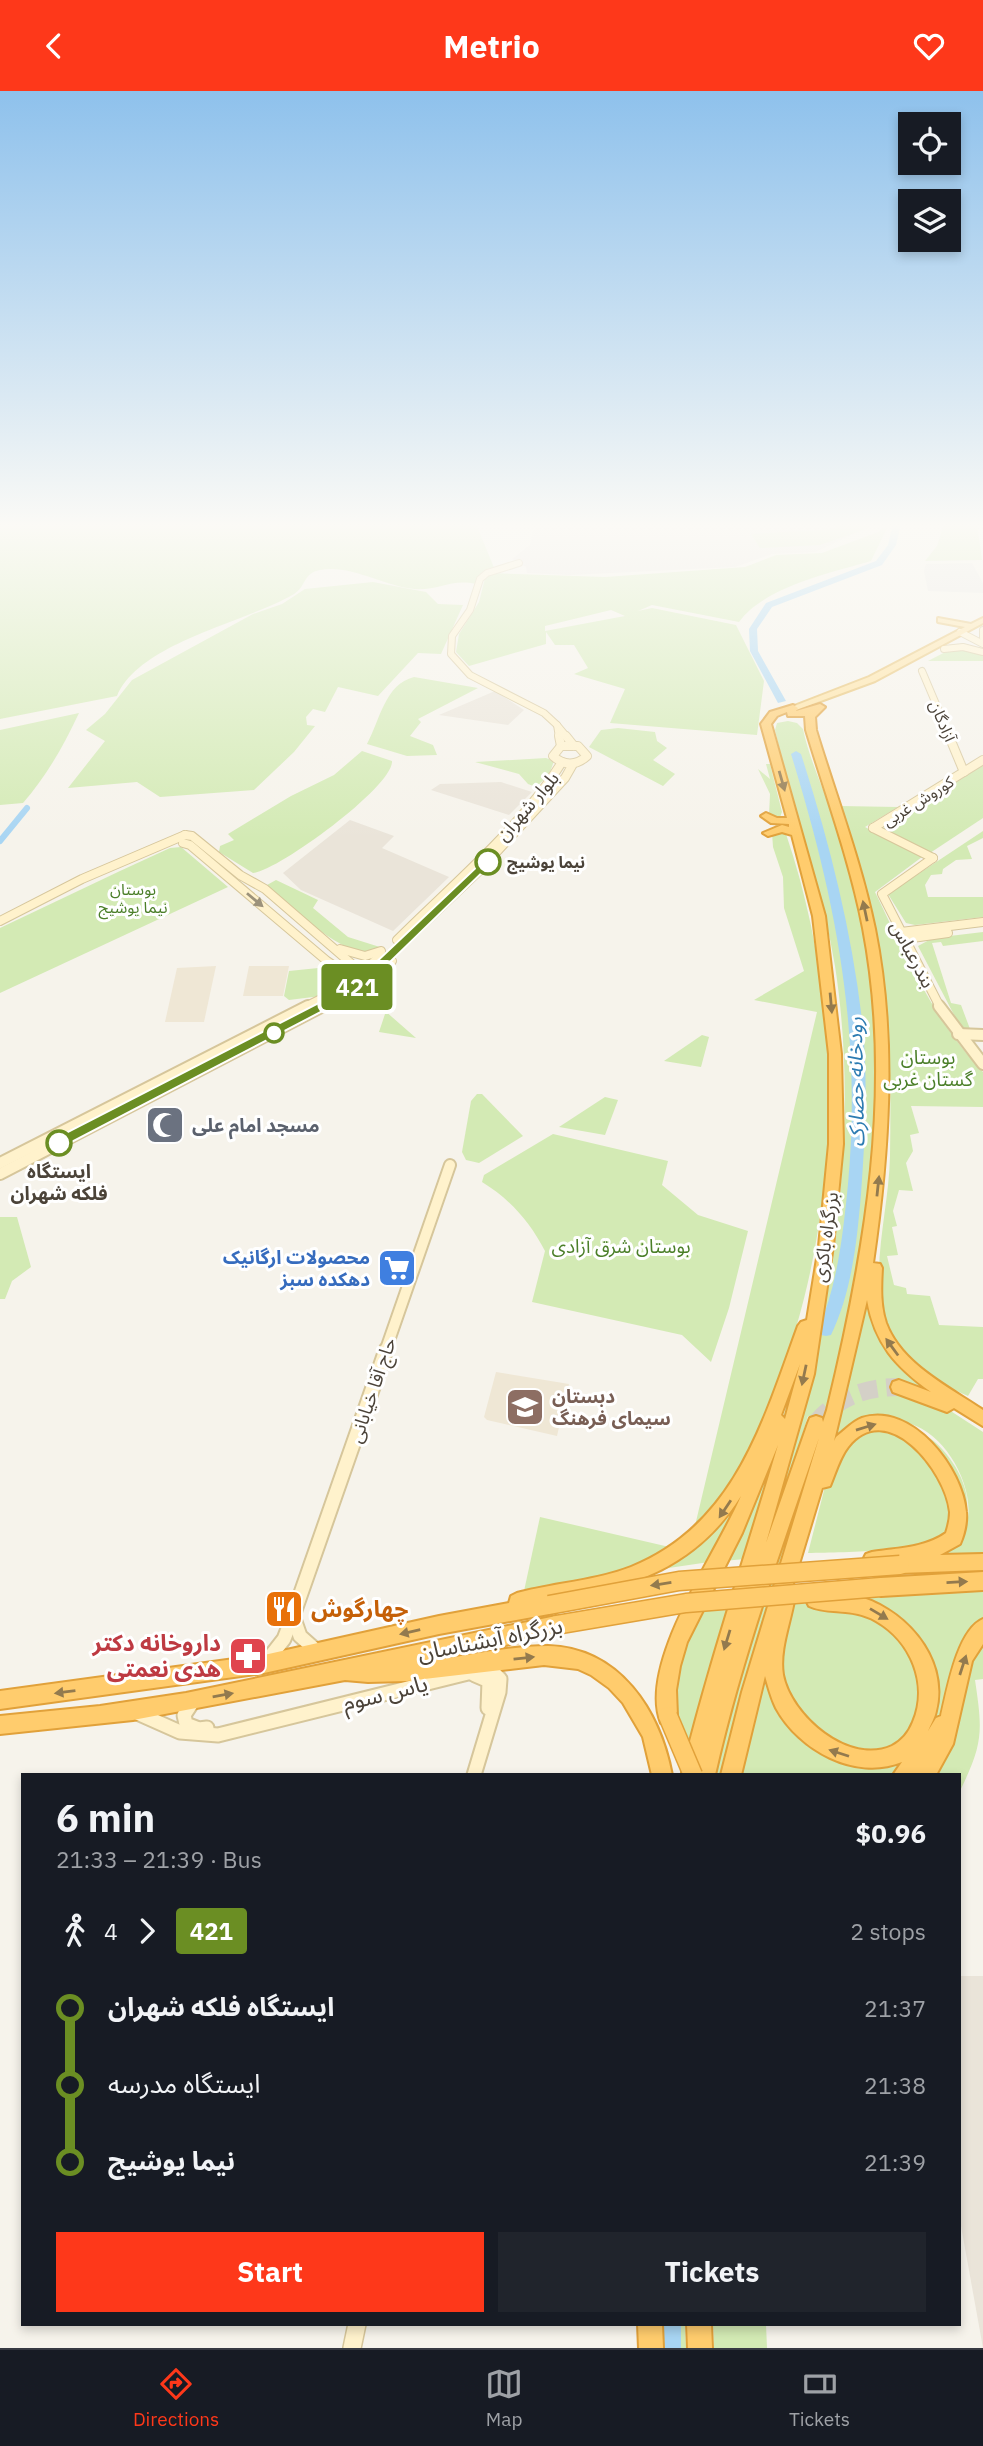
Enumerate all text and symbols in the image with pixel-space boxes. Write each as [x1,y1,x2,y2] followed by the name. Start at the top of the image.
[443,25,540,67] text: Metrio
[35,27,73,65] icon: back
[910,27,948,65] icon: heart
[898,112,961,252] map controls
[898,112,961,175] button: locate
[898,189,961,252] button: layers
[925,697,961,746] street label: آزادگان
[490,766,564,846] street label: بلوار شهران
[778,771,788,792] one-way arrow
[879,771,958,831] street label: کوروش غربی
[475,849,501,875] marker: نیما یوشیج
[507,852,585,875] place label: نیما یوشیج
[98,879,168,920] park label: بوستان نیما یوشیج
[246,893,264,908] one-way arrow
[860,900,871,922] one-way arrow
[885,916,941,992] street label: بندرعباس
[317,964,397,1010] line badge: 421
[335,971,379,1003] text: 421
[826,992,837,1014] one-way arrow
[840,1016,870,1147] water label: رودخانه حصارک
[264,1023,284,1043] unlabelled marker
[883,1045,974,1091] park label: بوستان گستان غربی
[144,1104,186,1146] mosque icon: مسجد امام علی
[192,1113,320,1140] place label: مسجد امام علی
[46,1130,72,1156] marker: ایستگاه فلکه شهران
[10,1159,108,1205] place label: ایستگاه فلکه شهران
[873,1175,884,1197] one-way arrow
[807,1190,843,1284] street label: بزرگراه باکری
[551,1234,691,1258] park label: بوستان شرق آزادی
[223,1245,370,1291] place label: محصولات ارگانیک دهکده سبز
[376,1247,418,1289] supermarket icon: محصولات ارگانیک دهکده سبز
[343,1334,403,1446] street label: حاج آقا خیابانی
[885,1338,899,1356] one-way arrow
[799,1364,810,1386] one-way arrow
[552,1384,671,1430] place label: دبستان سیمای فرهنگ
[504,1386,546,1428] school or university icon: دبستان سیمای فرهنگ
[856,1421,877,1431] one-way arrow
[718,1500,732,1518] one-way arrow
[946,1577,968,1588] one-way arrow
[650,1579,672,1590] one-way arrow
[263,1588,305,1630] restaurant icon: چهارگوش
[311,1593,408,1625] place label: چهارگوش
[870,1608,889,1620] one-way arrow
[415,1609,565,1667] street label: بزرگراه آبشناسان
[92,1627,221,1683] place label: داروخانه دكتر هدی نعمتی
[399,1627,421,1638] one-way arrow
[721,1630,731,1651] one-way arrow
[227,1635,269,1677] pharmacy icon: داروخانه دكتر هدی نعمتی
[513,1652,535,1663] one-way arrow
[958,1655,968,1676] one-way arrow
[339,1667,431,1721] street label: یاس سوم
[54,1686,76,1697] one-way arrow
[212,1689,234,1700] one-way arrow
[829,1747,850,1757] one-way arrow
[56,1793,155,1842] text: 6 min
[856,1816,926,1850] text: $0.96
[56,1844,262,1874] text: 21:33 – 21:39 · Bus
[56,1912,94,1950] icon: walk
[128,1912,166,1950] icon: forward
[190,1915,233,1947] text: 421
[104,1916,118,1946] text: 4
[850,1916,926,1946] text: 2 stops
[108,1989,334,2023] text: ایستگاه فلکه شهران
[864,1993,926,2023] text: 21:37
[108,2066,260,2100] text: ایستگاه مدرسه
[864,2070,926,2100] text: 21:38
[108,2143,235,2177] text: نیما یوشیج
[864,2147,926,2177] text: 21:39
[56,2232,484,2312] button: Start
[498,2232,926,2312] button: Tickets
[133,2365,219,2431] tab: Directions
[485,2365,523,2431] tab: Map
[789,2365,850,2431] tab: Tickets

